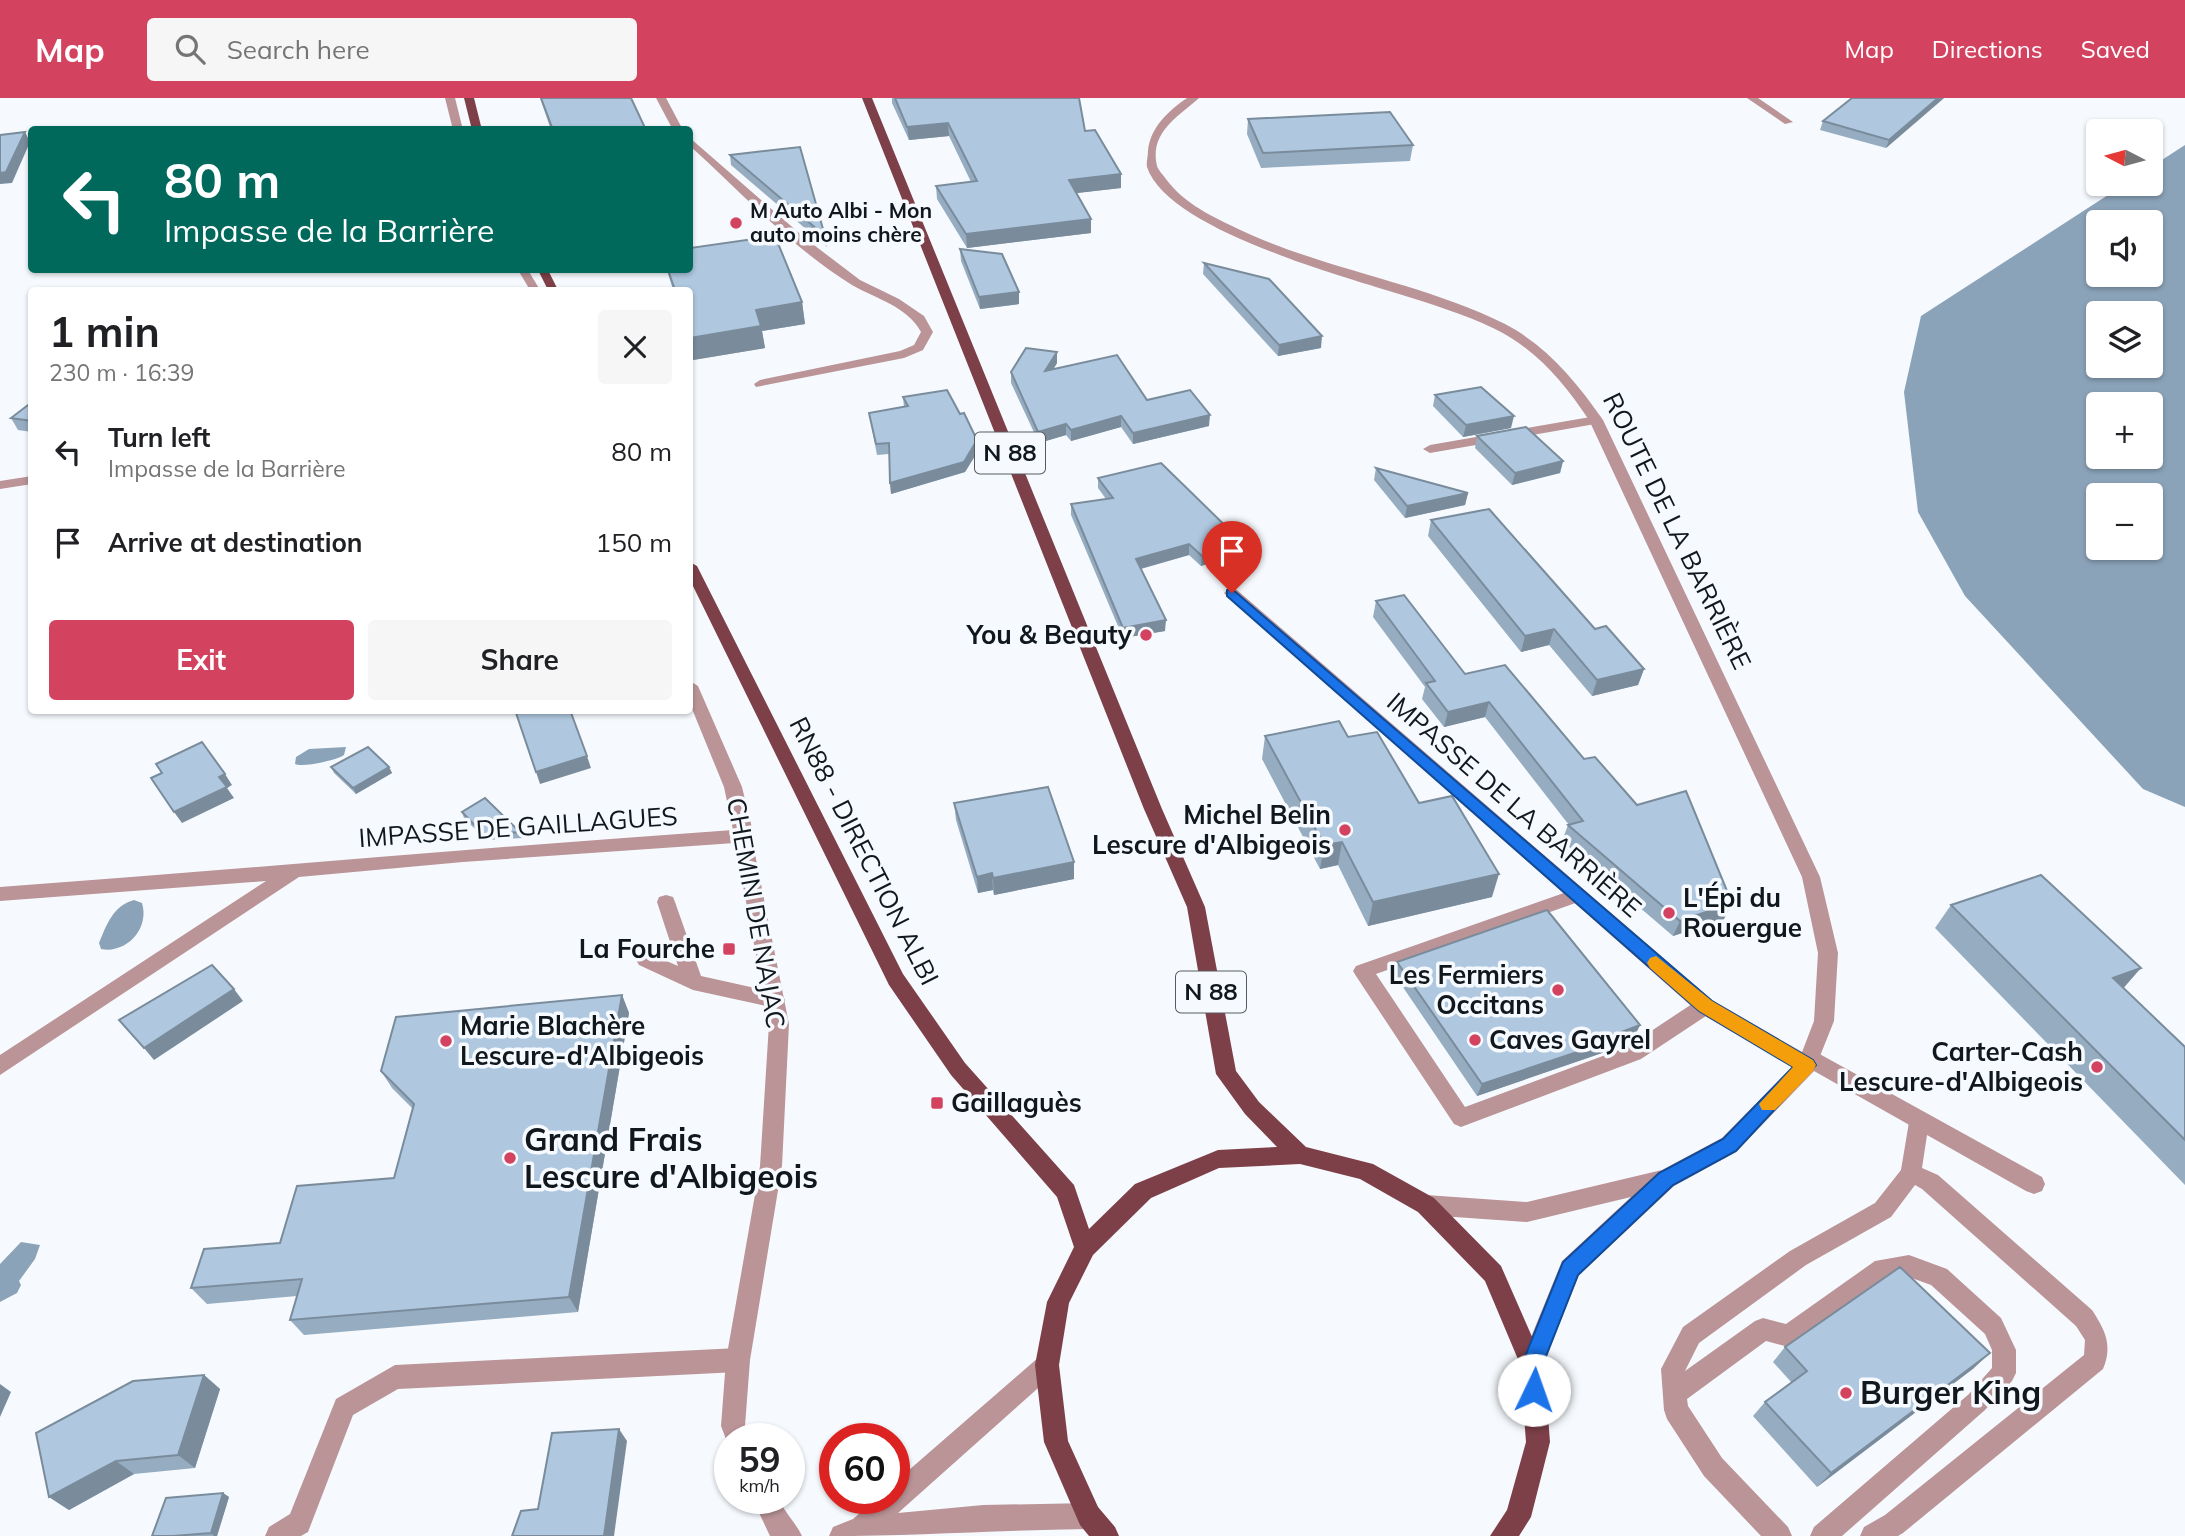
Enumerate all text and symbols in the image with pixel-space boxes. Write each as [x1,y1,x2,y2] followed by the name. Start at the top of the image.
[147,18,637,81] search box
[35,29,105,70] text: Map
[171,30,209,68] icon: search
[227,33,370,66] text: Search here
[1844,34,1894,64] text: Map
[1932,34,2043,64] text: Directions
[2081,34,2150,64] text: Saved
[2086,119,2163,196] north arrow
[2086,119,2163,560] map controls
[164,149,280,210] text: 80 m
[49,154,140,245] icon: left
[750,197,932,247] place label: M Auto Albi - Mon auto moins chère
[164,210,494,250] text: Impasse de la Barrière
[2086,210,2163,287] button: sound
[728,215,744,231] marker: M Auto Albi - Mon auto moins chère
[2086,301,2163,378] button: layers
[49,305,160,358] text: 1 min
[598,310,672,384] button: close
[49,358,194,387] text: 230 m · 16:39
[1596,387,1759,674] street label: ROUTE DE LA BARRIÈRE
[2086,392,2163,469] button: +
[108,421,210,454] text: Turn left
[975,432,1045,474] road number: N 88
[49,433,87,471] icon: left
[611,435,672,468] text: 80 m
[108,454,346,483] text: Impasse de la Barrière
[2086,483,2163,560] button: −
[1202,521,1262,593] pin
[49,524,87,562] icon: arrive
[108,526,363,559] text: Arrive at destination
[596,526,672,559] text: 150 m
[1213,532,1251,570] icon: arrive
[966,618,1133,651] place label: You & Beauty
[49,620,354,700] button: Exit
[368,620,672,700] button: Share
[1138,627,1154,643] marker: You & Beauty
[1380,685,1648,924] street label: IMPASSE DE LA BARRIÈRE
[782,711,946,990] street label: RN88 - DIRECTION ALBI
[720,795,793,1031] street label: CHEMIN DE NAJAC
[1092,798,1331,861] place label: Michel Belin Lescure d'Albigeois
[357,799,679,854] street label: IMPASSE DE GAILLAGUES
[1337,822,1353,838] marker: Michel Belin Lescure d'Albigeois
[1683,881,1802,944] place label: L'Épi du Rouergue
[1661,905,1677,921] marker: L'Épi du Rouergue
[579,932,715,965] place label: La Fourche
[721,941,737,957] marker: La Fourche
[1389,958,1544,1021] place label: Les Fermiers Occitans
[1176,972,1246,1012] road number: N 88
[1550,982,1566,998] marker: Les Fermiers Occitans
[460,1009,704,1072] place label: Marie Blachère Lescure-d'Albigeois
[1489,1023,1651,1056] place label: Caves Gayrel
[1467,1032,1483,1048] marker: Caves Gayrel
[438,1033,454,1049] marker: Marie Blachère Lescure-d'Albigeois
[1839,1035,2083,1098] place label: Carter-Cash Lescure-d'Albigeois
[2089,1059,2105,1075] marker: Carter-Cash Lescure-d'Albigeois
[951,1086,1082,1119] place label: Gaillaguès
[929,1095,945,1111] marker: Gaillaguès
[524,1119,818,1196] place label: Grand Frais Lescure d'Albigeois
[502,1150,518,1166] marker: Grand Frais Lescure d'Albigeois
[1497,1353,1571,1427] position arrow
[1860,1372,2041,1412] place label: Burger King
[1838,1385,1854,1401] marker: Burger King
[819,1423,910,1514] speed limit sign: 60
[738,1437,781,1481] text: 59
[739,1474,780,1497] text: km/h

